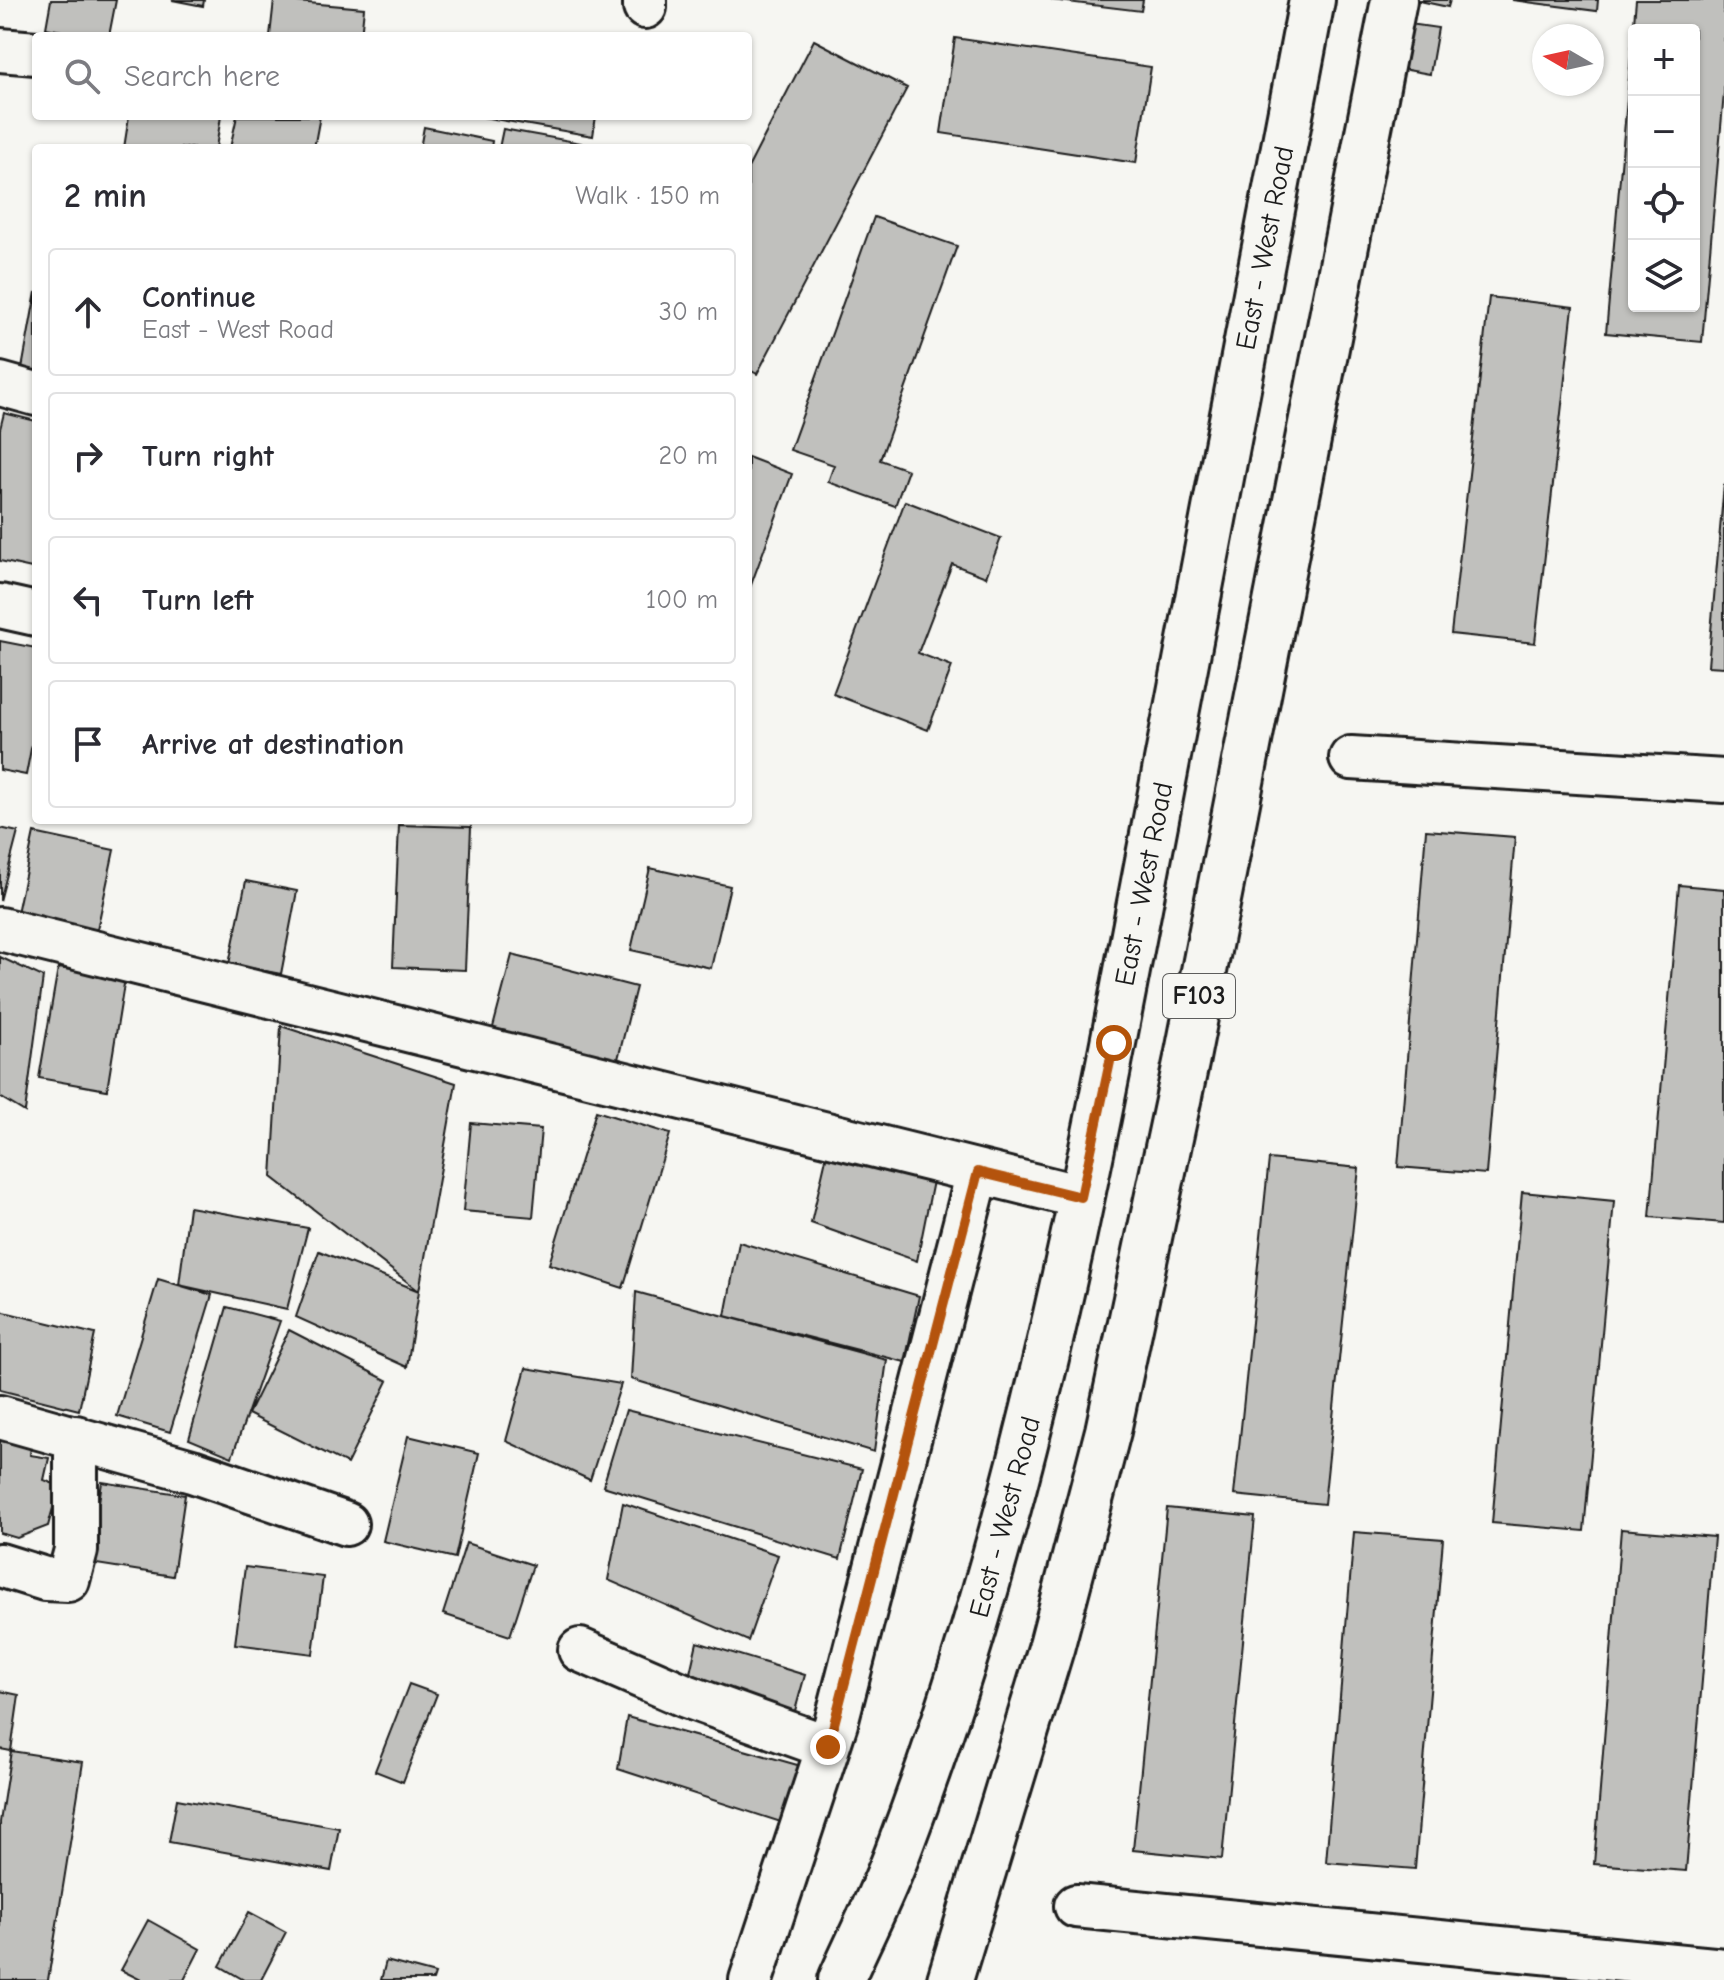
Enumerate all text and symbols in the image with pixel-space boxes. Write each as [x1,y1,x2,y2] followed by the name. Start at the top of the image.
[1532,24,1604,96] north arrow
[1628,24,1700,312] map controls
[1628,24,1700,96] button: +
[32,32,752,120] search box
[60,54,104,98] icon: search
[124,59,280,94] text: Search here
[1628,96,1700,168] button: −
[1230,143,1300,353] street label: East - West Road
[1628,168,1700,240] button: locate
[64,176,147,216] text: 2 min
[575,181,720,211] text: Walk · 150 m
[1628,240,1700,312] button: layers
[142,280,256,315] text: Continue
[66,290,110,334] icon: ahead
[659,297,718,327] text: 30 m
[142,315,334,345] text: East - West Road
[66,434,110,478] icon: right
[142,439,274,474] text: Turn right
[658,441,718,471] text: 20 m
[66,578,110,622] icon: left
[142,583,254,618] text: Turn left
[646,585,718,615] text: 100 m
[66,722,110,766] icon: arrive
[142,727,404,762] text: Arrive at destination
[1109,779,1179,989] street label: East - West Road
[1163,974,1235,1018] road number: F103
[1096,1025,1132,1061] route start
[963,1413,1047,1621] street label: East - West Road
[810,1729,846,1765] route end

